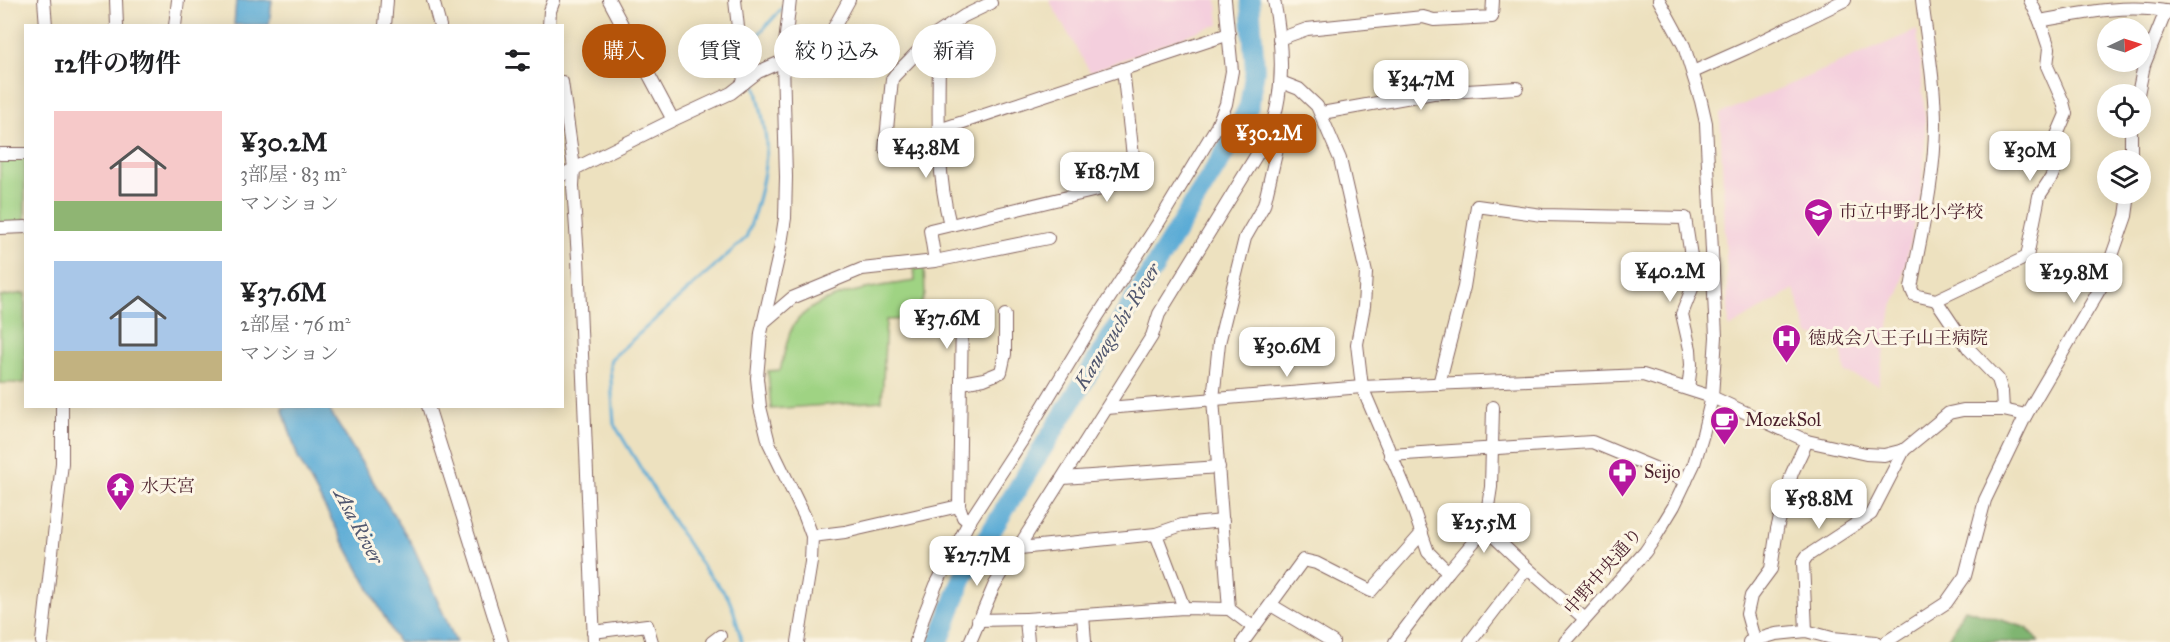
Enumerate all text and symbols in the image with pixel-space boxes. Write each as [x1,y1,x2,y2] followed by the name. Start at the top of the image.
[2097,18,2151,72] north arrow
[2097,18,2151,204] map controls
[582,24,666,78] chip: 購入
[678,24,762,78] chip: 賃貸
[774,24,900,78] chip: 絞り込み
[912,24,996,78] chip: 新着
[501,44,534,77] icon: filters
[54,47,181,79] text: 12件の物件
[1372,60,1470,111] pin: ¥34.7M
[1388,67,1454,91] text: ¥34.7M
[2097,84,2151,138] button: locate
[1220,114,1318,165] pin: ¥30.2M
[1235,121,1303,145] text: ¥30.2M
[240,126,328,158] text: ¥30.2M
[877,128,975,179] pin: ¥43.8M
[1994,131,2066,182] pin: ¥30M
[102,135,174,207] icon: home
[892,135,960,159] text: ¥43.8M
[2003,138,2057,162] text: ¥30M
[2097,150,2151,204] button: layers
[1058,152,1156,203] pin: ¥18.7M
[1074,159,1140,183] text: ¥18.7M
[240,162,347,186] text: 3部屋 · 83 m²
[240,191,339,215] text: マンション
[1802,196,1834,238] school or university icon: 市立中野北小学校
[1839,201,1983,223] place label: 市立中野北小学校
[1621,252,1719,303] pin: ¥40.2M
[2025,253,2123,304] pin: ¥29.8M
[1068,257,1166,394] water label: Kawaguchi-River
[1635,259,1705,283] text: ¥40.2M
[2039,260,2109,284] text: ¥29.8M
[240,276,327,308] text: ¥37.6M
[102,285,174,357] icon: home
[898,299,996,350] pin: ¥37.6M
[914,306,980,330] text: ¥37.6M
[240,312,351,336] text: 2部屋 · 76 m²
[1771,322,1803,364] hospital icon: 徳成会八王子山王病院
[1238,327,1336,378] pin: ¥30.6M
[1808,327,1988,349] place label: 徳成会八王子山王病院
[1253,334,1321,358] text: ¥30.6M
[240,341,339,365] text: マンション
[1708,404,1740,446] cafe icon: MozekSol
[1745,409,1821,431] place label: MozekSol
[1607,456,1639,498] pharmacy icon: Seijo
[1644,461,1680,483] place label: Seijo
[104,470,136,512] temple icon: 水天宮
[141,475,195,497] place label: 水天宮
[1770,479,1868,530] pin: ¥58.8M
[328,482,390,569] water label: Asa River
[1785,486,1853,510] text: ¥58.8M
[1435,503,1533,554] pin: ¥25.5M
[1451,510,1517,534] text: ¥25.5M
[1559,523,1647,619] street label: 中野中央通り
[928,536,1026,587] pin: ¥27.7M
[943,543,1011,567] text: ¥27.7M

